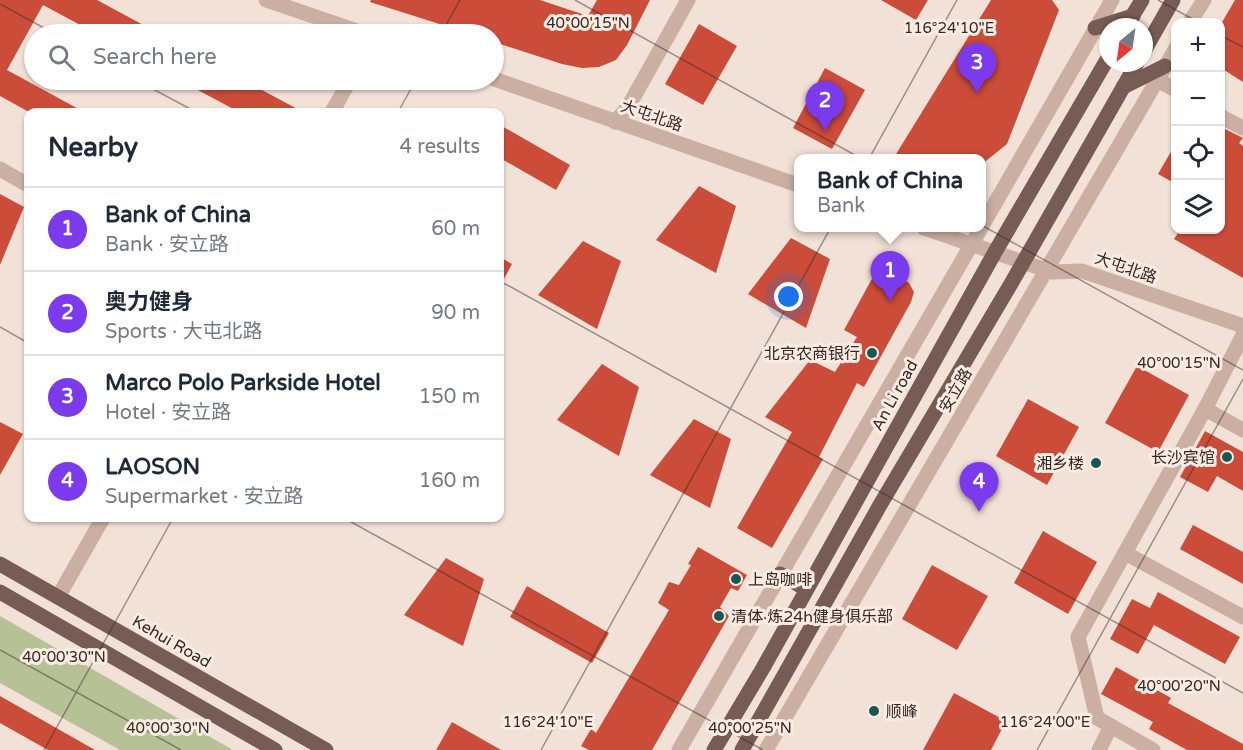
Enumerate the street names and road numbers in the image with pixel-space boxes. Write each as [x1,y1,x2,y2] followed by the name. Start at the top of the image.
[618,96,685,136] street label: 大屯北路
[1092,248,1159,288] street label: 大屯北路
[867,357,922,434] street label: An Li road
[935,365,977,416] street label: 安立路
[129,611,214,672] street label: Kehui Road

